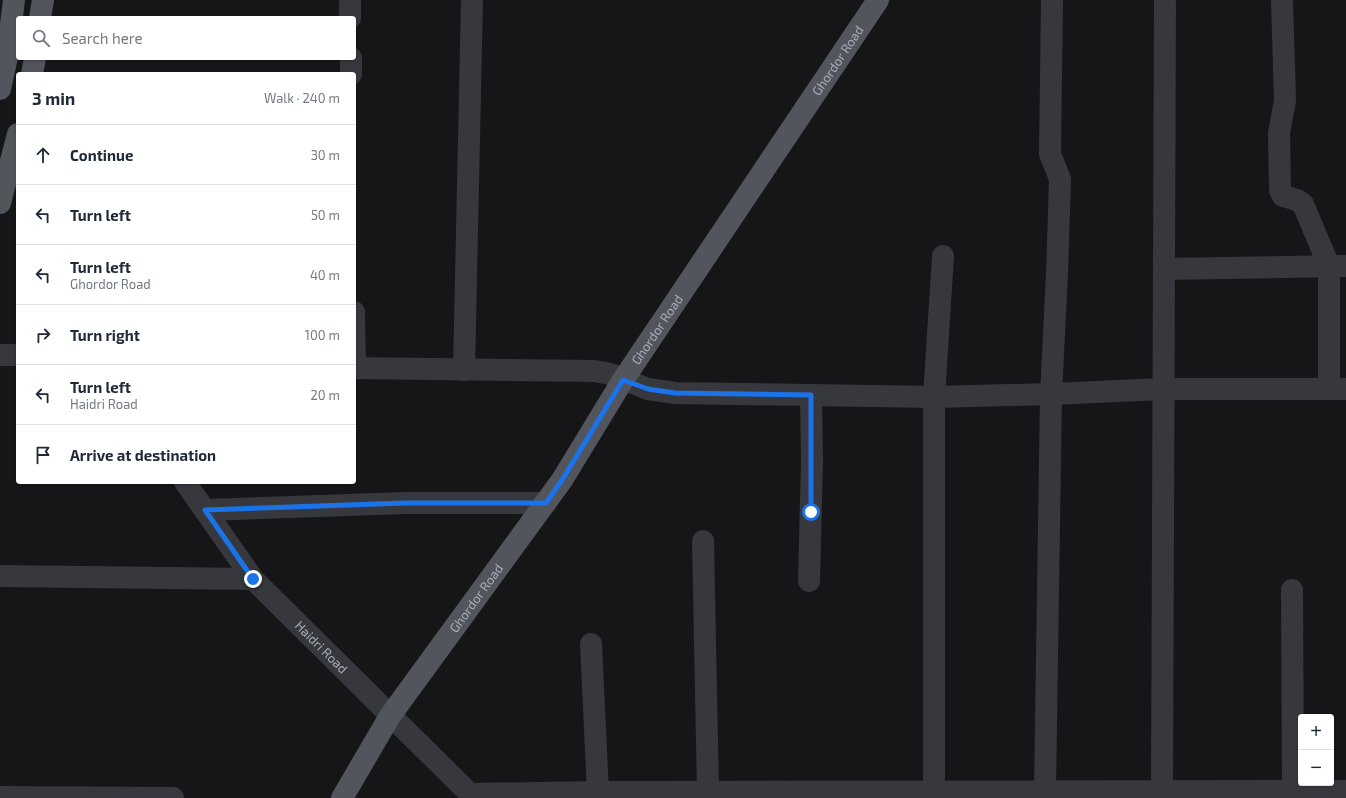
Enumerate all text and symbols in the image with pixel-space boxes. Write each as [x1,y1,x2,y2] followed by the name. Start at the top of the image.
[16,16,356,60] search box
[808,22,867,99] street label: Ghordor Road
[30,27,52,49] icon: search
[62,29,143,47] text: Search here
[32,88,75,108] text: 3 min
[264,90,340,106] text: Walk · 240 m
[32,144,54,166] icon: ahead
[70,146,133,164] text: Continue
[311,147,340,163] text: 30 m
[32,204,54,226] icon: left
[70,206,131,224] text: Turn left
[311,207,340,223] text: 50 m
[70,258,131,276] text: Turn left
[32,264,54,286] icon: left
[310,267,340,283] text: 40 m
[70,276,151,292] text: Ghordor Road
[628,291,686,368] street label: Ghordor Road
[32,324,54,346] icon: right
[70,326,140,344] text: Turn right
[305,327,340,343] text: 100 m
[70,378,131,396] text: Turn left
[32,384,54,406] icon: left
[311,387,340,403] text: 20 m
[70,396,138,412] text: Haidri Road
[32,444,54,466] icon: arrive
[70,446,216,464] text: Arrive at destination
[802,503,820,521] route start
[446,561,506,635] street label: Ghordor Road
[244,570,262,588] route end
[292,617,351,677] street label: Haidri Road
[1298,714,1334,786] map controls
[1298,714,1334,750] button: +
[1298,750,1334,786] button: −

